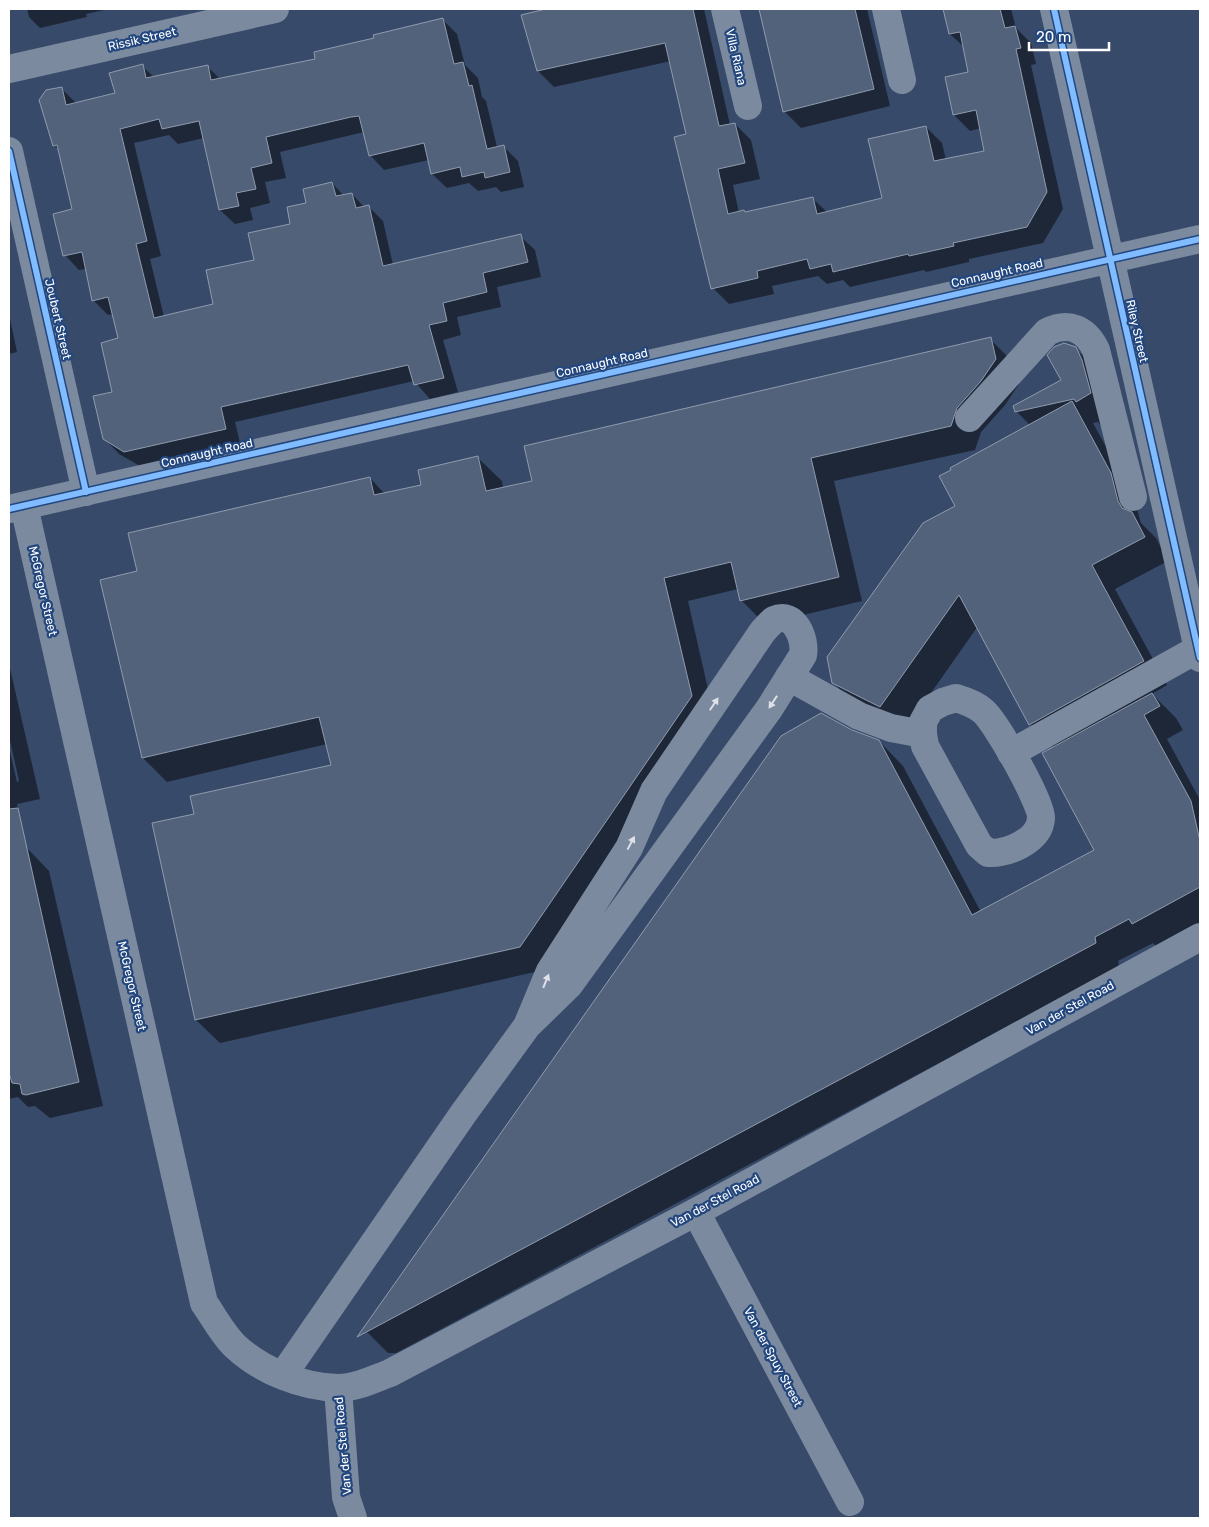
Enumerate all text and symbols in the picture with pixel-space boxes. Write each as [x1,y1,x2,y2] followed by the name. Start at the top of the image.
[1029,20,1109,52] scale bar
[107,24,178,54] street label: Rissik Street
[723,27,749,87] street label: Villa Riana
[1036,28,1071,46] text: 20 m
[950,256,1044,290] street label: Connaught Road
[42,277,74,361] street label: Joubert Street
[1123,298,1151,364] street label: Riley Street
[555,346,649,380] street label: Connaught Road
[160,436,254,470] street label: Connaught Road
[26,545,60,637] street label: McGregor Street
[769,695,778,709] one-way arrow
[709,697,719,710] one-way arrow
[627,835,635,850] one-way arrow
[115,940,149,1032] street label: McGregor Street
[542,973,550,988] one-way arrow
[1024,978,1116,1038] street label: Van der Stel Road
[668,1172,762,1230] street label: Van der Stel Road
[741,1305,805,1410] street label: Van der Spuy Street
[332,1396,354,1496] street label: Van der Stel Road

